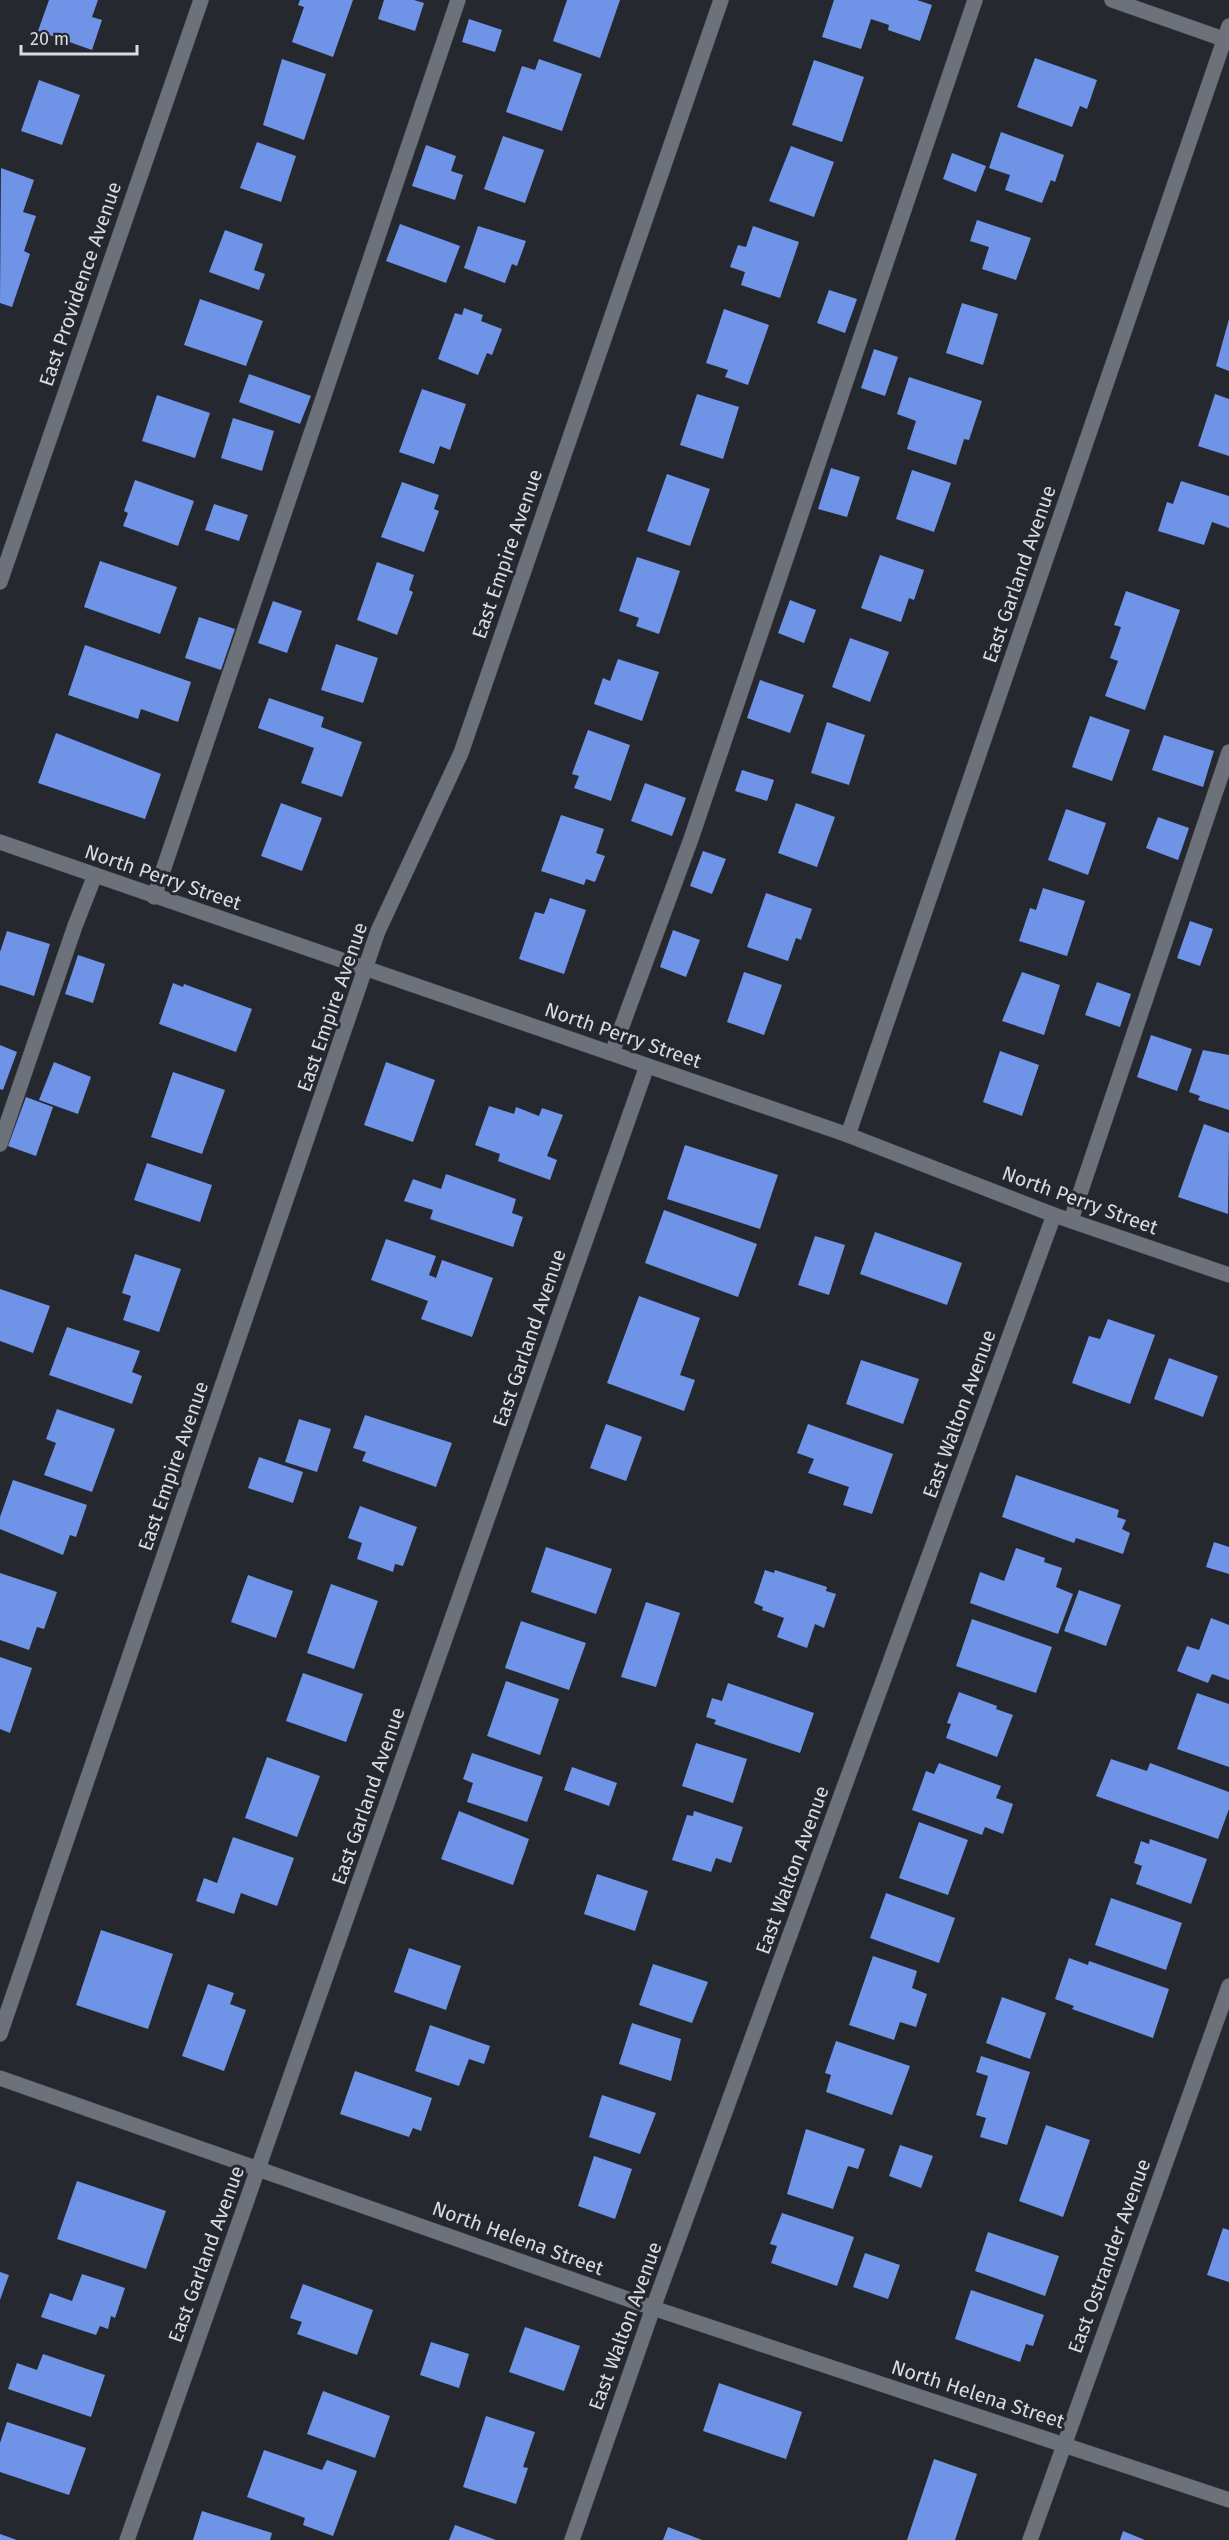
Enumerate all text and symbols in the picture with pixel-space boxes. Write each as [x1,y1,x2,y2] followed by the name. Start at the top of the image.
[21,18,136,56] scale bar
[30,28,69,50] text: 20 m
[34,179,126,389] street label: East Providence Avenue
[467,466,547,642] street label: East Empire Avenue
[977,482,1061,666] street label: East Garland Avenue
[82,839,245,915] street label: North Perry Street
[292,919,372,1095] street label: East Empire Avenue
[542,997,705,1073] street label: North Perry Street
[999,1161,1162,1240] street label: North Perry Street
[487,1246,571,1430] street label: East Garland Avenue
[917,1327,1001,1501] street label: East Walton Avenue
[133,1378,213,1554] street label: East Empire Avenue
[326,1704,410,1888] street label: East Garland Avenue
[750,1783,834,1957] street label: East Walton Avenue
[1063,2155,1155,2357] street label: East Ostrander Avenue
[163,2162,249,2346] street label: East Garland Avenue
[429,2196,608,2280] street label: North Helena Street
[583,2239,667,2413] street label: East Walton Avenue
[888,2355,1068,2434] street label: North Helena Street

